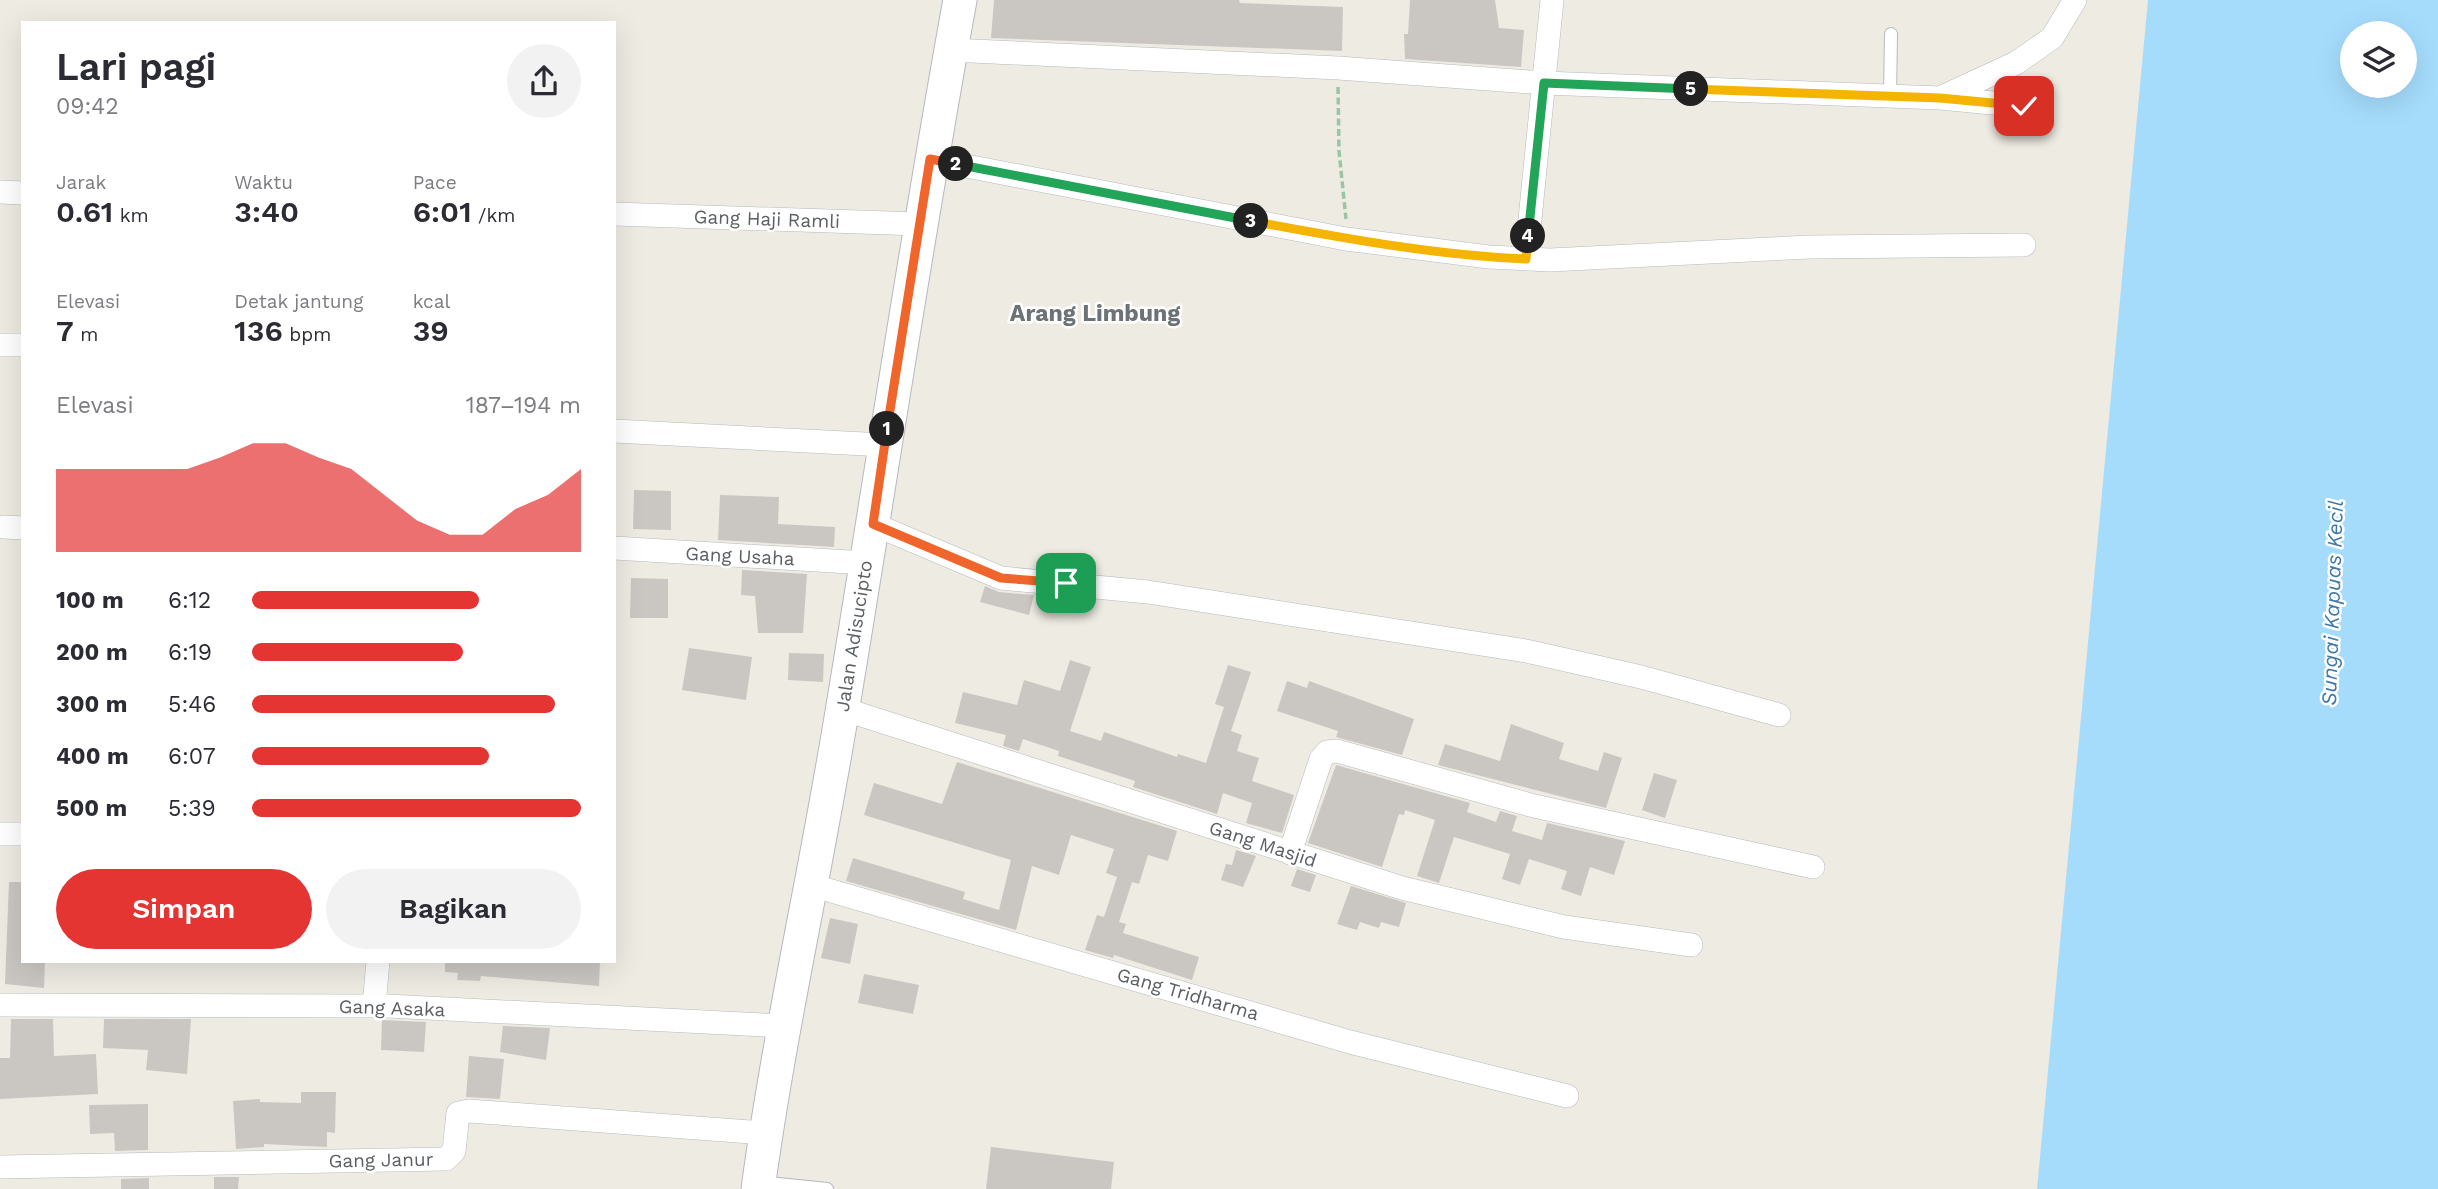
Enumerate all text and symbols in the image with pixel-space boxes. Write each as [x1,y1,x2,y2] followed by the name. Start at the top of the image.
[2340,21,2417,98] map controls
[2340,21,2417,98] button: layers
[507,44,581,118] button: share
[56,45,216,89] text: Lari pagi
[1674,72,1708,106] pin: 5
[1994,76,2054,136] pin
[1685,77,1696,100] text: 5
[2005,87,2043,125] icon: check
[56,93,119,120] text: 09:42
[939,146,974,182] pin: 2
[950,152,961,175] text: 2
[56,171,106,194] text: Jarak
[234,171,293,194] text: Waktu
[413,171,457,194] text: Pace
[56,194,113,229] text: 0.61
[234,194,299,229] text: 3:40
[413,194,472,229] text: 6:01
[113,204,149,227] text: km
[472,204,515,227] text: /km
[1234,204,1268,238] pin: 3
[693,205,841,233] street label: Gang Haji Ramli
[1245,209,1256,232] text: 3
[1510,218,1546,254] pin: 4
[1521,224,1534,247] text: 4
[56,290,120,313] text: Elevasi
[234,290,363,313] text: Detak jantung
[413,290,450,313] text: kcal
[1010,300,1180,327] district label: Arang Limbung
[56,313,74,348] text: 7
[234,313,283,348] text: 136
[413,313,449,348] text: 39
[74,323,98,346] text: m
[283,323,331,346] text: bpm
[56,392,134,419] text: Elevasi
[466,392,581,419] text: 187–194 m
[870,412,904,446] pin: 1
[882,417,891,440] text: 1
[2316,500,2348,706] water label: Sungai Kapuas Kecil
[685,542,795,570] street label: Gang Usaha
[1036,553,1096,613] pin
[831,559,877,713] street label: Jalan Adisucipto
[1047,564,1085,602] icon: arrive
[56,587,124,614] text: 100 m
[168,587,211,614] text: 6:12
[56,639,128,666] text: 200 m
[168,639,212,666] text: 6:19
[56,691,127,718] text: 300 m
[168,691,216,718] text: 5:46
[56,743,129,770] text: 400 m
[168,743,216,770] text: 6:07
[56,795,127,822] text: 500 m
[168,795,216,822] text: 5:39
[1206,816,1320,872] street label: Gang Masjid
[56,869,312,949] button: Simpan
[326,869,581,949] button: Bagikan
[1114,963,1262,1025] street label: Gang Tridharma
[338,995,446,1021] street label: Gang Asaka
[328,1148,434,1172] street label: Gang Janur

